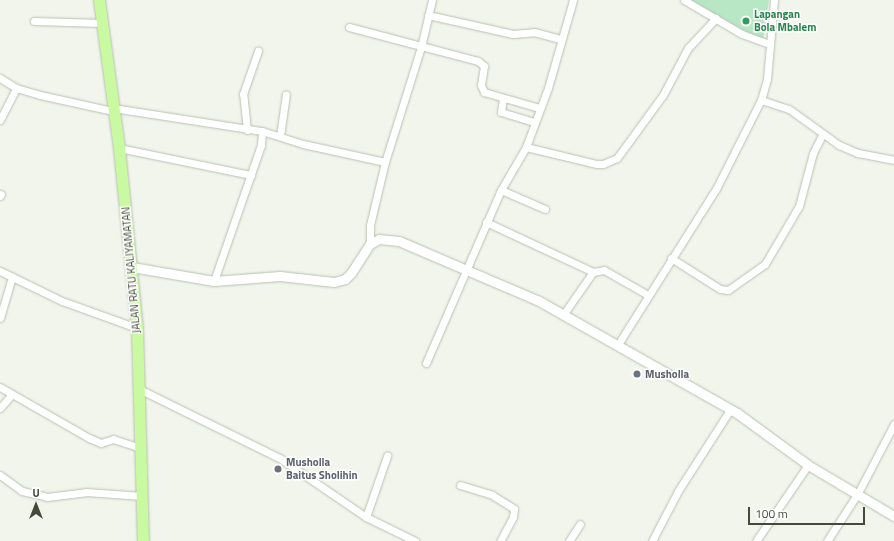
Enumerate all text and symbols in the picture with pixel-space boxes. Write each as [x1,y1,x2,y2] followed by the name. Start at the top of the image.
[754,8,816,34] place label: Lapangan Bola Mbalem
[741,16,751,26] marker: Lapangan Bola Mbalem
[119,206,143,334] street label: JALAN RATU KALIYAMATAN
[645,367,689,381] place label: Musholla
[632,369,642,379] marker: Musholla
[286,456,358,482] place label: Musholla Baitus Sholihin
[273,464,283,474] marker: Musholla Baitus Sholihin
[16,485,56,525] north arrow
[32,485,40,501] text: U
[750,499,867,525] scale bar
[755,504,788,523] text: 100 m

